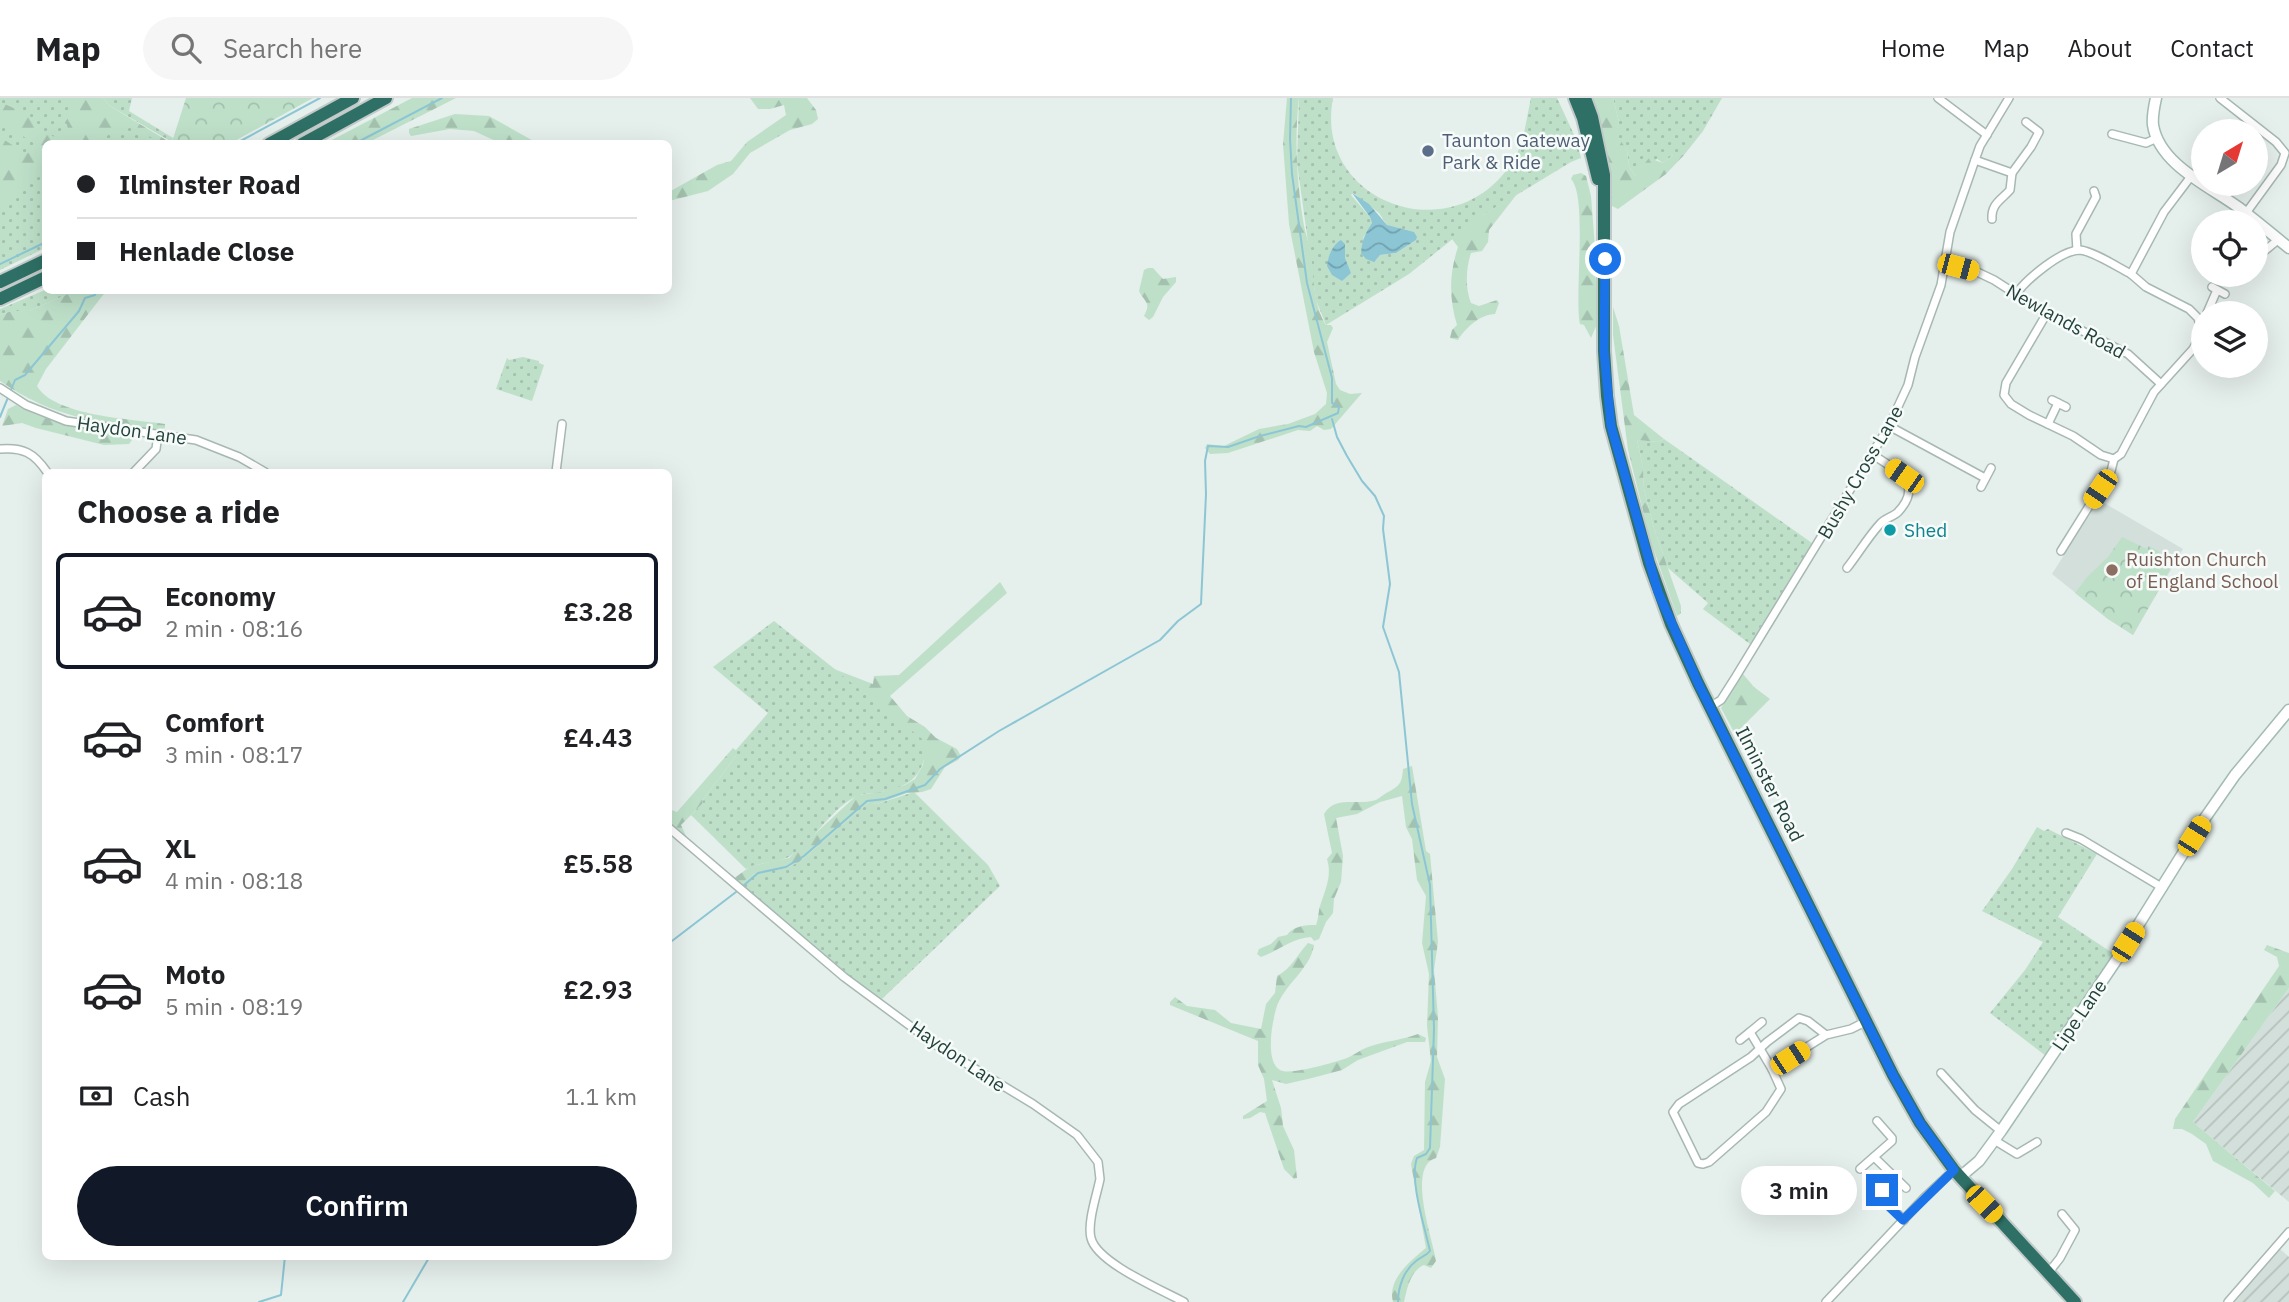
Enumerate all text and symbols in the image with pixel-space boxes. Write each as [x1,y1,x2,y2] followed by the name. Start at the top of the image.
[143,17,633,80] search box
[35,27,101,70] text: Map
[167,29,205,67] icon: search
[223,31,362,65] text: Search here
[1881,32,1945,64] text: Home
[1983,32,2029,64] text: Map
[2067,32,2132,64] text: About
[2170,32,2254,64] text: Contact
[2191,119,2268,196] north arrow
[2191,119,2268,378] map controls
[1442,128,1591,174] place label: Taunton Gateway Park & Ride
[1420,143,1436,159] marker: Taunton Gateway Park & Ride
[119,167,301,201] text: Ilminster Road
[2191,210,2268,287] button: locate
[119,234,294,268] text: Henlade Close
[1589,243,1621,275] route start
[1935,251,1982,283] car
[2002,278,2130,364] street label: Newlands Road
[2191,301,2268,378] button: layers
[1812,401,1908,543] street label: Bushy Cross Lane
[76,410,188,450] street label: Haydon Lane
[1881,455,1928,497] car
[2080,466,2121,512] car
[77,490,280,532] text: Choose a ride
[1904,518,1947,542] place label: Shed
[1882,522,1898,538] marker: Shed
[2126,547,2279,593] place label: Ruishton Church of England School
[2104,562,2120,578] marker: Ruishton Church of England School
[165,579,276,613] text: Economy
[81,580,144,643] icon: car
[563,594,633,628] text: £3.28
[165,613,303,643] text: 2 min · 08:16
[165,705,264,739] text: Comfort
[81,706,144,769] icon: car
[563,720,633,754] text: £4.43
[1731,722,1809,846] street label: Ilminster Road
[165,739,303,769] text: 3 min · 08:17
[2174,813,2215,859] car
[165,831,196,865] text: XL
[81,832,144,895] icon: car
[563,846,633,880] text: £5.58
[165,865,303,895] text: 4 min · 08:18
[2108,919,2149,965] car
[165,957,225,991] text: Moto
[81,958,144,1021] icon: car
[563,972,633,1006] text: £2.93
[2046,975,2112,1055] street label: Lipe Lane
[165,991,303,1021] text: 5 min · 08:19
[905,1015,1011,1097] street label: Haydon Lane
[1767,1038,1814,1078] car
[77,1077,115,1115] icon: cash
[133,1079,190,1113] text: Cash
[566,1081,637,1111] text: 1.1 km
[77,1166,637,1246] button: Confirm
[1742,1166,1857,1214] callout: 3 min
[1866,1174,1898,1206] route end
[1769,1175,1829,1205] text: 3 min
[1962,1182,2007,1226] car

